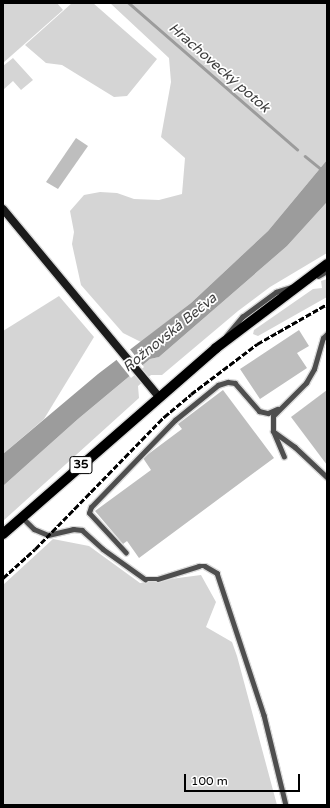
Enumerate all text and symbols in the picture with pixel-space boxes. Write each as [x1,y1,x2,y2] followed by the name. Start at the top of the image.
[165,20,273,116] water label: Hrachovecký potok
[120,290,220,376] water label: Rožnovská Bečva
[69,455,93,475] road number: 35
[186,766,302,792] scale bar
[191,774,228,788] text: 100 m

